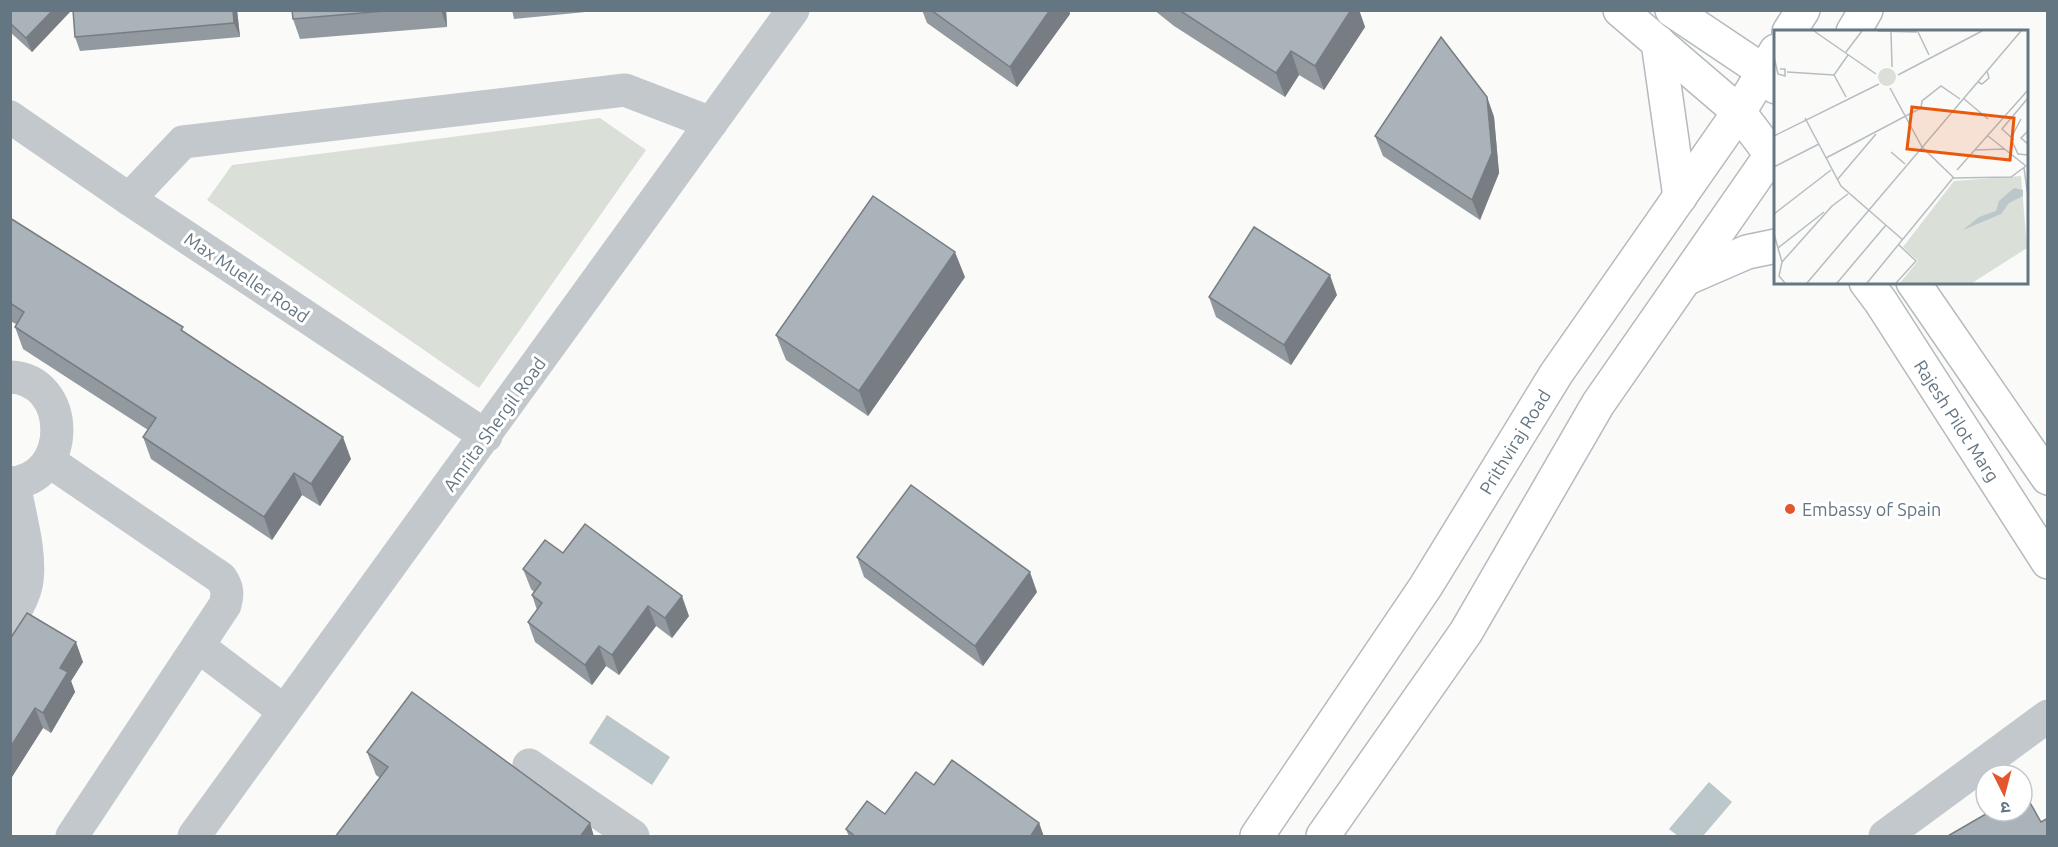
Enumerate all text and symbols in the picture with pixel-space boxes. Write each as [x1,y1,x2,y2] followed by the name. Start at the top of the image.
[1774,30,2028,284] inset map
[181,228,313,326] street label: Max Mueller Road
[439,353,549,495] street label: Amrita Shergil Road
[1911,356,2004,485] street label: Rajesh Pilot Marg
[1475,386,1554,497] street label: Prithviraj Road
[1802,499,1941,519] place label: Embassy of Spain
[1783,502,1797,516] marker: Embassy of Spain
[1974,763,2034,823] north arrow
[1999,798,2011,817] text: उ

